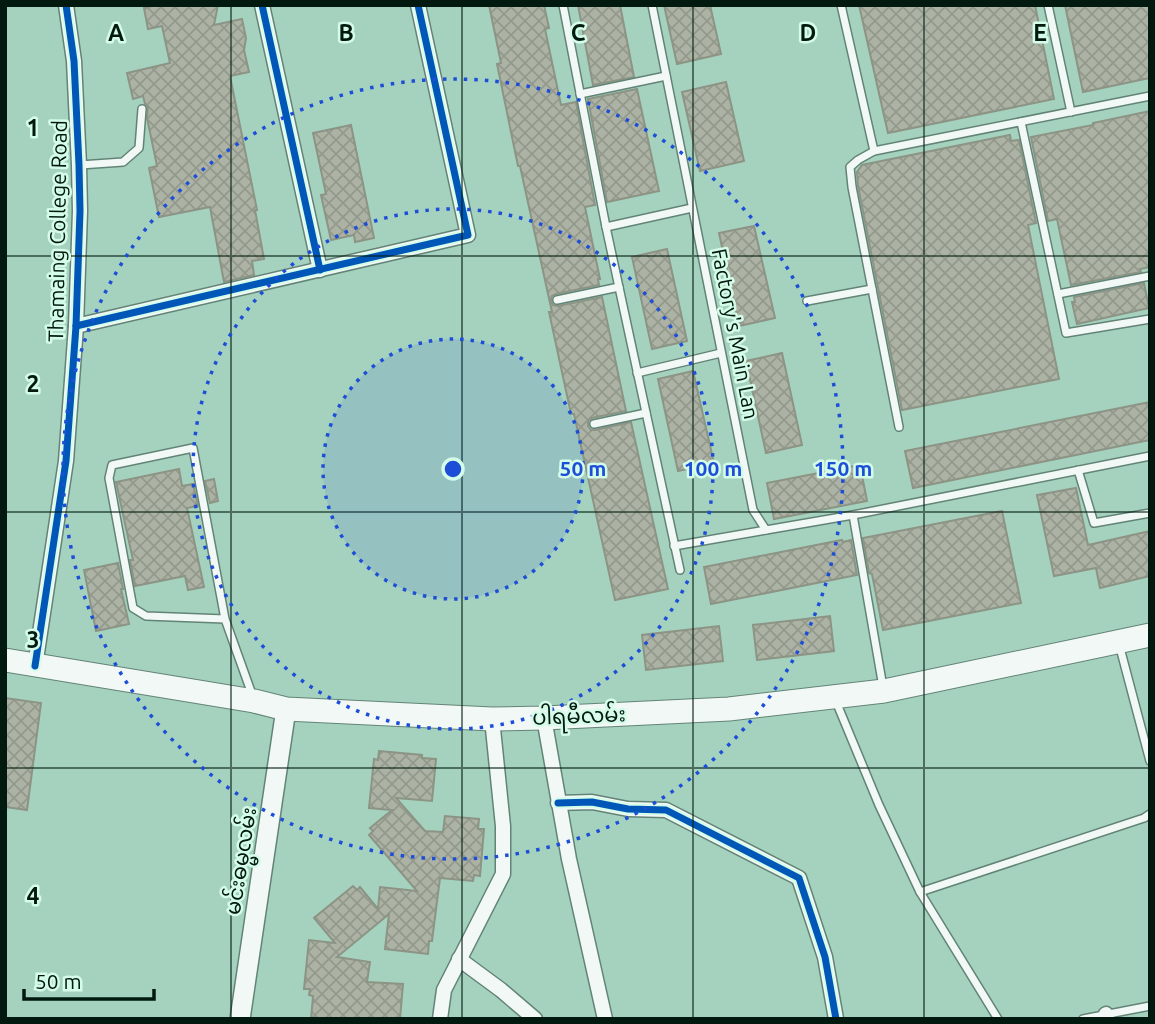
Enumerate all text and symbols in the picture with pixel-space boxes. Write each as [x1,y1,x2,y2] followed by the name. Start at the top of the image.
[108,20,124,45] text: A
[338,20,354,45] text: B
[571,20,586,45] text: C
[800,20,816,45] text: D
[1033,20,1047,45] text: E
[27,115,39,140] text: 1
[43,120,71,342] street label: Thamaing College Road
[708,246,764,421] street label: Factory's Main Lan
[27,371,39,396] text: 2
[560,456,606,480] text: 50 m
[684,456,742,480] text: 100 m
[814,456,872,480] text: 150 m
[441,457,465,481] centre of rings
[27,627,39,652] text: 3
[532,698,626,735] street label: ပါရမီလမ်း
[217,805,267,917] street label: မင်းဓမ္မလမ်း
[27,883,40,908] text: 4
[24,958,154,1002] scale bar
[35,969,82,993] text: 50 m

